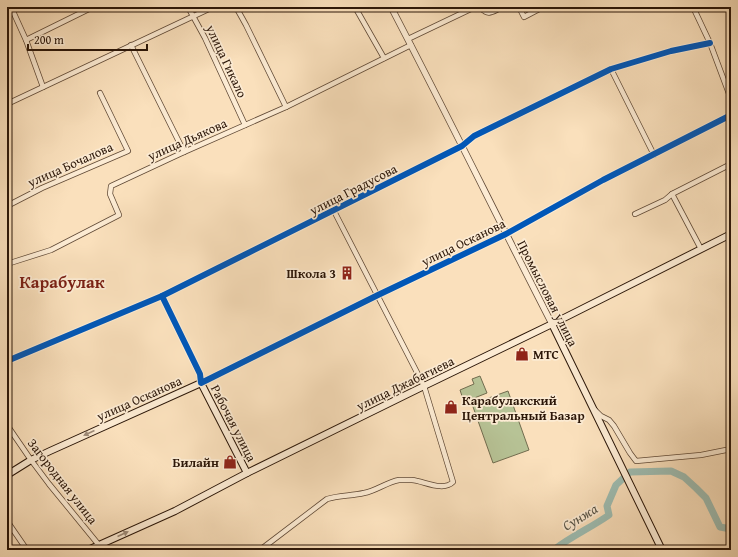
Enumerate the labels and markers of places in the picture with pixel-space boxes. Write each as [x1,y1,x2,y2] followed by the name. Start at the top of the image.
[286,264,336,283] place label: Школа 3
[339,265,355,281] building icon: Школа 3
[533,345,559,364] place label: МТС
[514,346,530,362] shop icon: МТС
[462,391,585,425] place label: Карабулакский Центральный Базар
[443,399,459,415] shop icon: Карабулакский Центральный Базар
[172,453,219,472] place label: Билайн
[222,454,238,470] shop icon: Билайн

